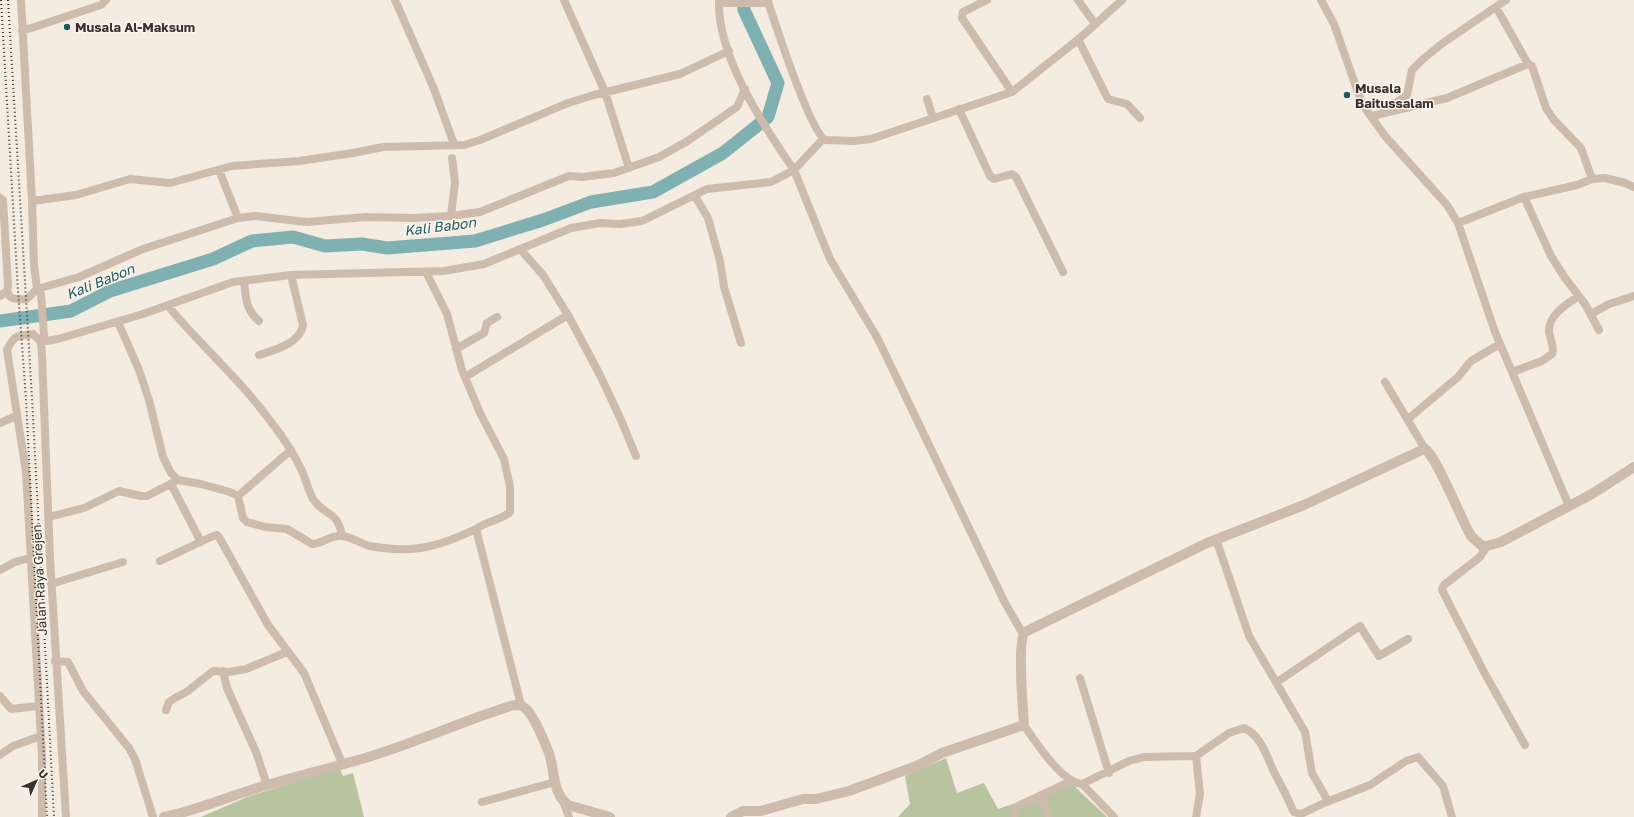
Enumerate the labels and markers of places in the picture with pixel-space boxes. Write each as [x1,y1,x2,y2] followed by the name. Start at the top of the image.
[75,19,195,35] place label: Musala Al-Maksum
[62,22,72,32] marker: Musala Al-Maksum
[1355,80,1434,111] place label: Musala Baitussalam
[1342,90,1352,100] marker: Musala Baitussalam

